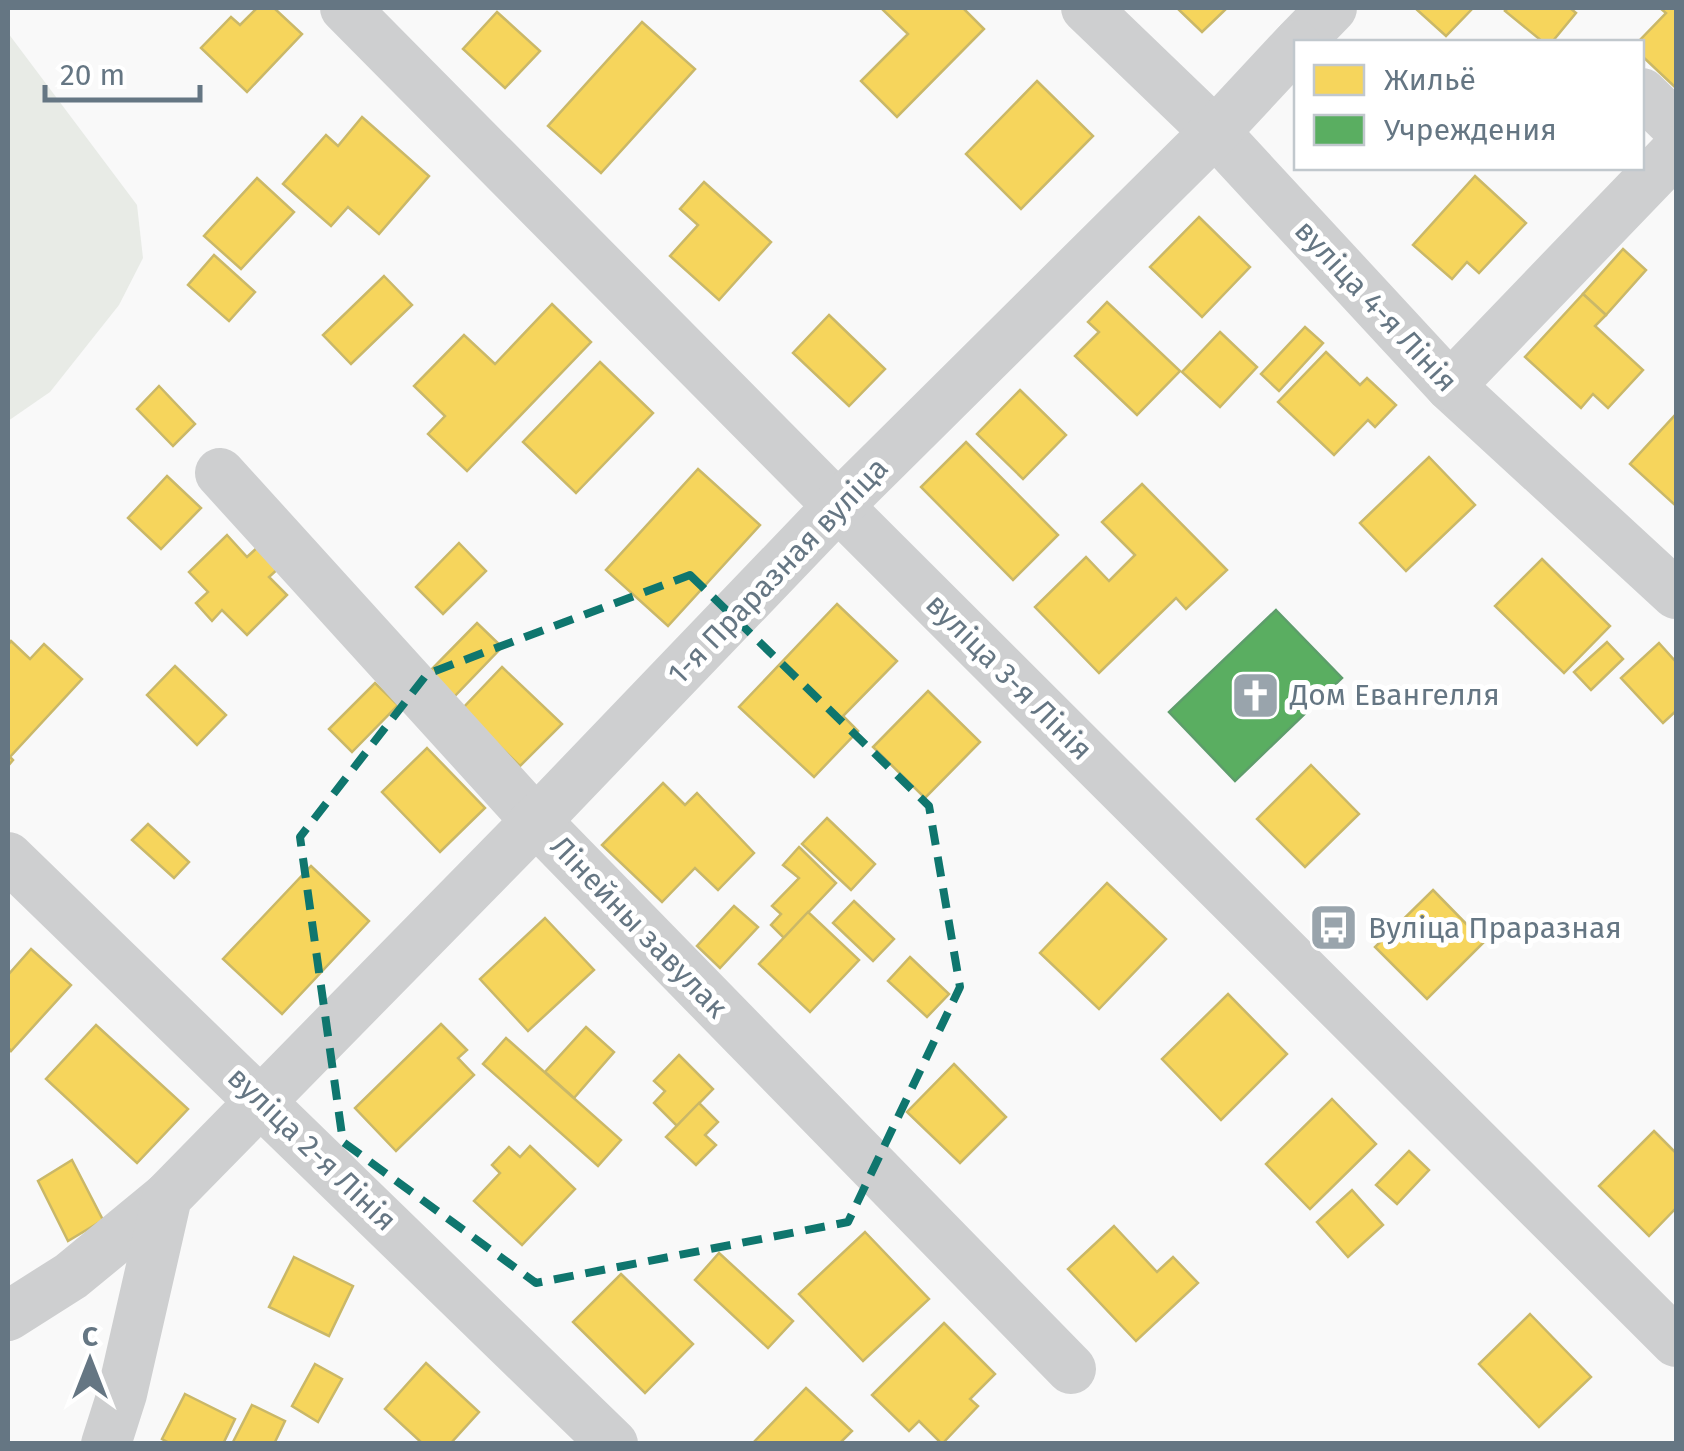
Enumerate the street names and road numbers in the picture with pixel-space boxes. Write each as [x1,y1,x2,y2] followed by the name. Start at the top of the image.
[1287,213,1465,399] street label: вуліца 4-я Лінія
[660,450,896,692] street label: 1-я Праразная вуліца
[918,586,1100,768] street label: вуліца 3-я Лінія
[543,828,735,1026] street label: Лінейны завулак
[220,1059,404,1239] street label: вуліца 2-я Лінія

